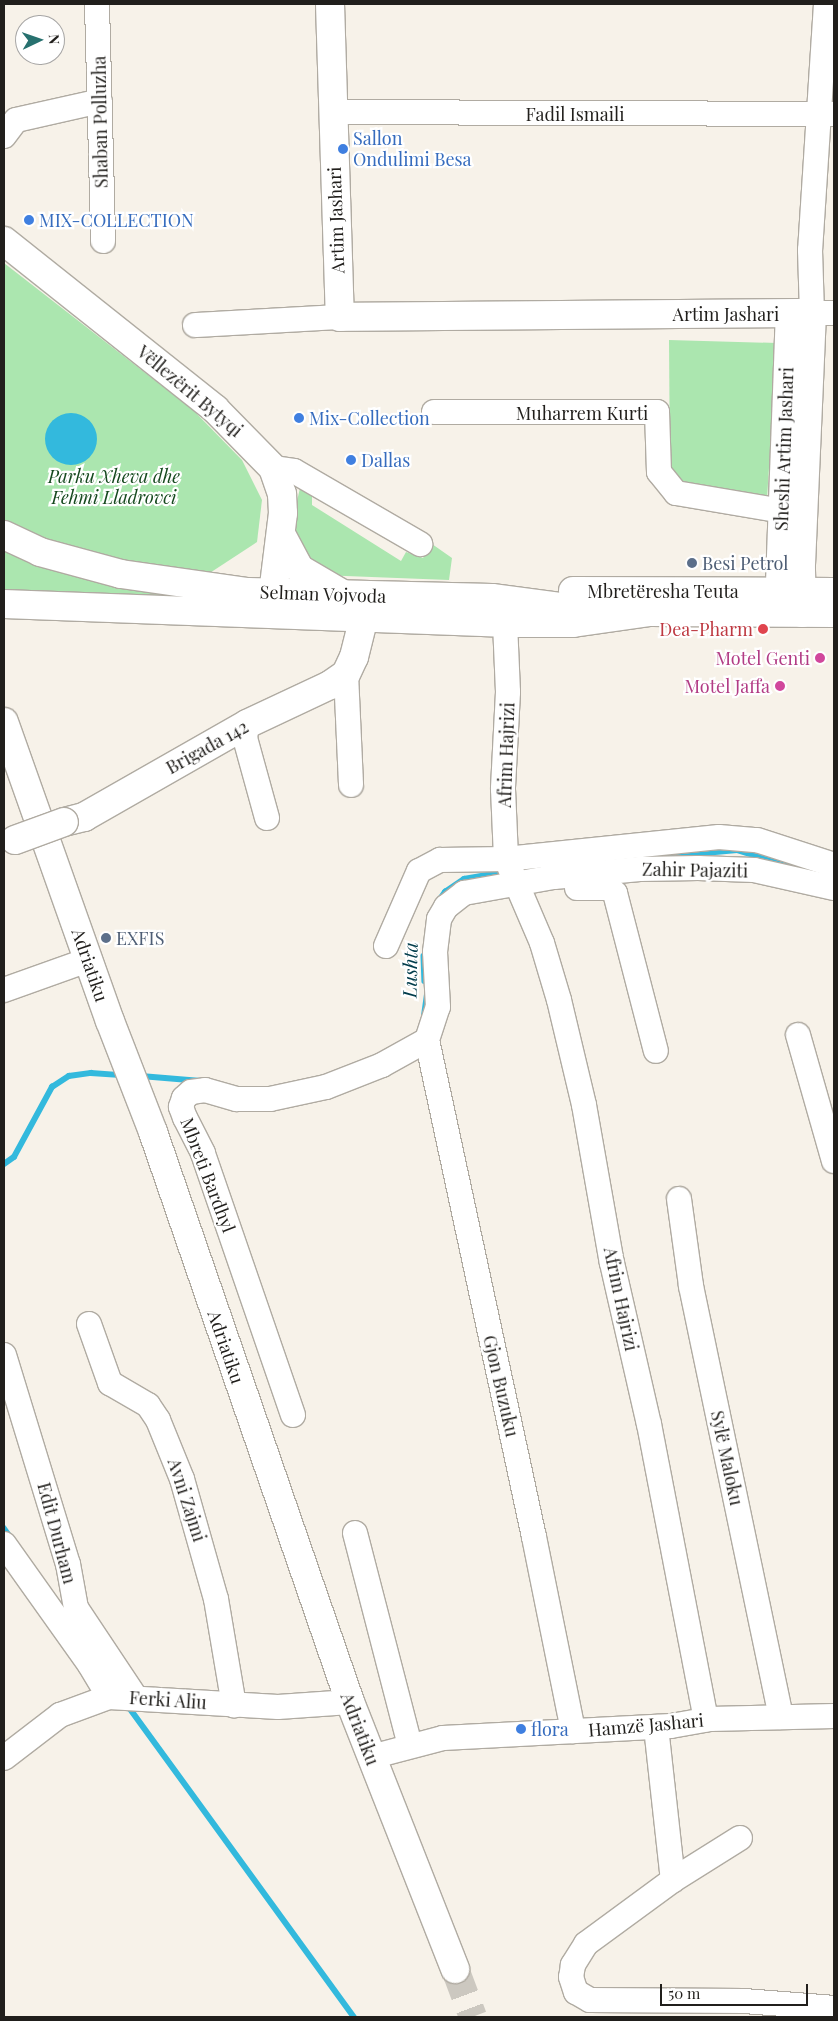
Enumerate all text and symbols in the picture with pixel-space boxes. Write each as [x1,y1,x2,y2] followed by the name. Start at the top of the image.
[15,15,65,65] north arrow
[45,34,64,45] text: N
[88,56,112,188] street label: Shaban Polluzha
[525,103,625,125] street label: Fadil Ismaili
[353,128,471,170] place label: Sallon Ondulimi Besa
[337,143,349,155] marker: Sallon Ondulimi Besa
[323,166,349,274] street label: Artim Jashari
[39,209,194,231] place label: MIX-COLLECTION
[23,214,35,226] marker: MIX-COLLECTION
[673,303,779,325] street label: Artim Jashari
[133,341,247,441] street label: Vëllezërit Bytyqi
[770,366,798,532] street label: Sheshi Artim Jashari
[516,402,648,424] street label: Muharrem Kurti
[309,407,430,429] place label: Mix-Collection
[293,412,305,424] marker: Mix-Collection
[361,449,410,471] place label: Dallas
[345,454,357,466] marker: Dallas
[48,466,180,508] park label: Parku Xheva dhe Fehmi Lladrovci
[702,552,788,574] place label: Besi Petrol
[686,557,698,569] marker: Besi Petrol
[587,580,739,602] street label: Mbretëresha Teuta
[259,581,387,607] street label: Selman Vojvoda
[659,618,753,640] place label: Dea-Pharm
[757,623,769,635] marker: Dea-Pharm
[716,647,810,669] place label: Motel Genti
[814,652,826,664] marker: Motel Genti
[685,675,770,697] place label: Motel Jaffa
[774,680,786,692] marker: Motel Jaffa
[493,702,519,808] street label: Afrim Hajrizi
[162,716,252,778] street label: Brigada 142
[642,858,748,882] street label: Zahir Pajaziti
[67,926,113,1004] street label: Adriatiku
[116,927,164,949] place label: EXFIS
[100,932,112,944] marker: EXFIS
[398,942,422,998] water label: Lushta
[176,1115,240,1235] street label: Mbreti Bardhyl
[599,1245,643,1353] street label: Afrim Hajrizi
[203,1308,249,1386] street label: Adriatiku
[479,1333,523,1439] street label: Gjon Buzuku
[706,1409,748,1507] street label: Sylë Maloku
[163,1456,211,1544] street label: Avni Zajmi
[33,1480,81,1586] street label: Edit Durham
[128,1686,208,1714] street label: Ferki Aliu
[336,1690,384,1768] street label: Adriatiku
[587,1709,705,1741] street label: Hamzë Jashari
[531,1718,569,1740] place label: flora
[515,1723,527,1735] marker: flora
[663,1974,810,2006] scale bar
[668,1983,700,2003] text: 50 m

